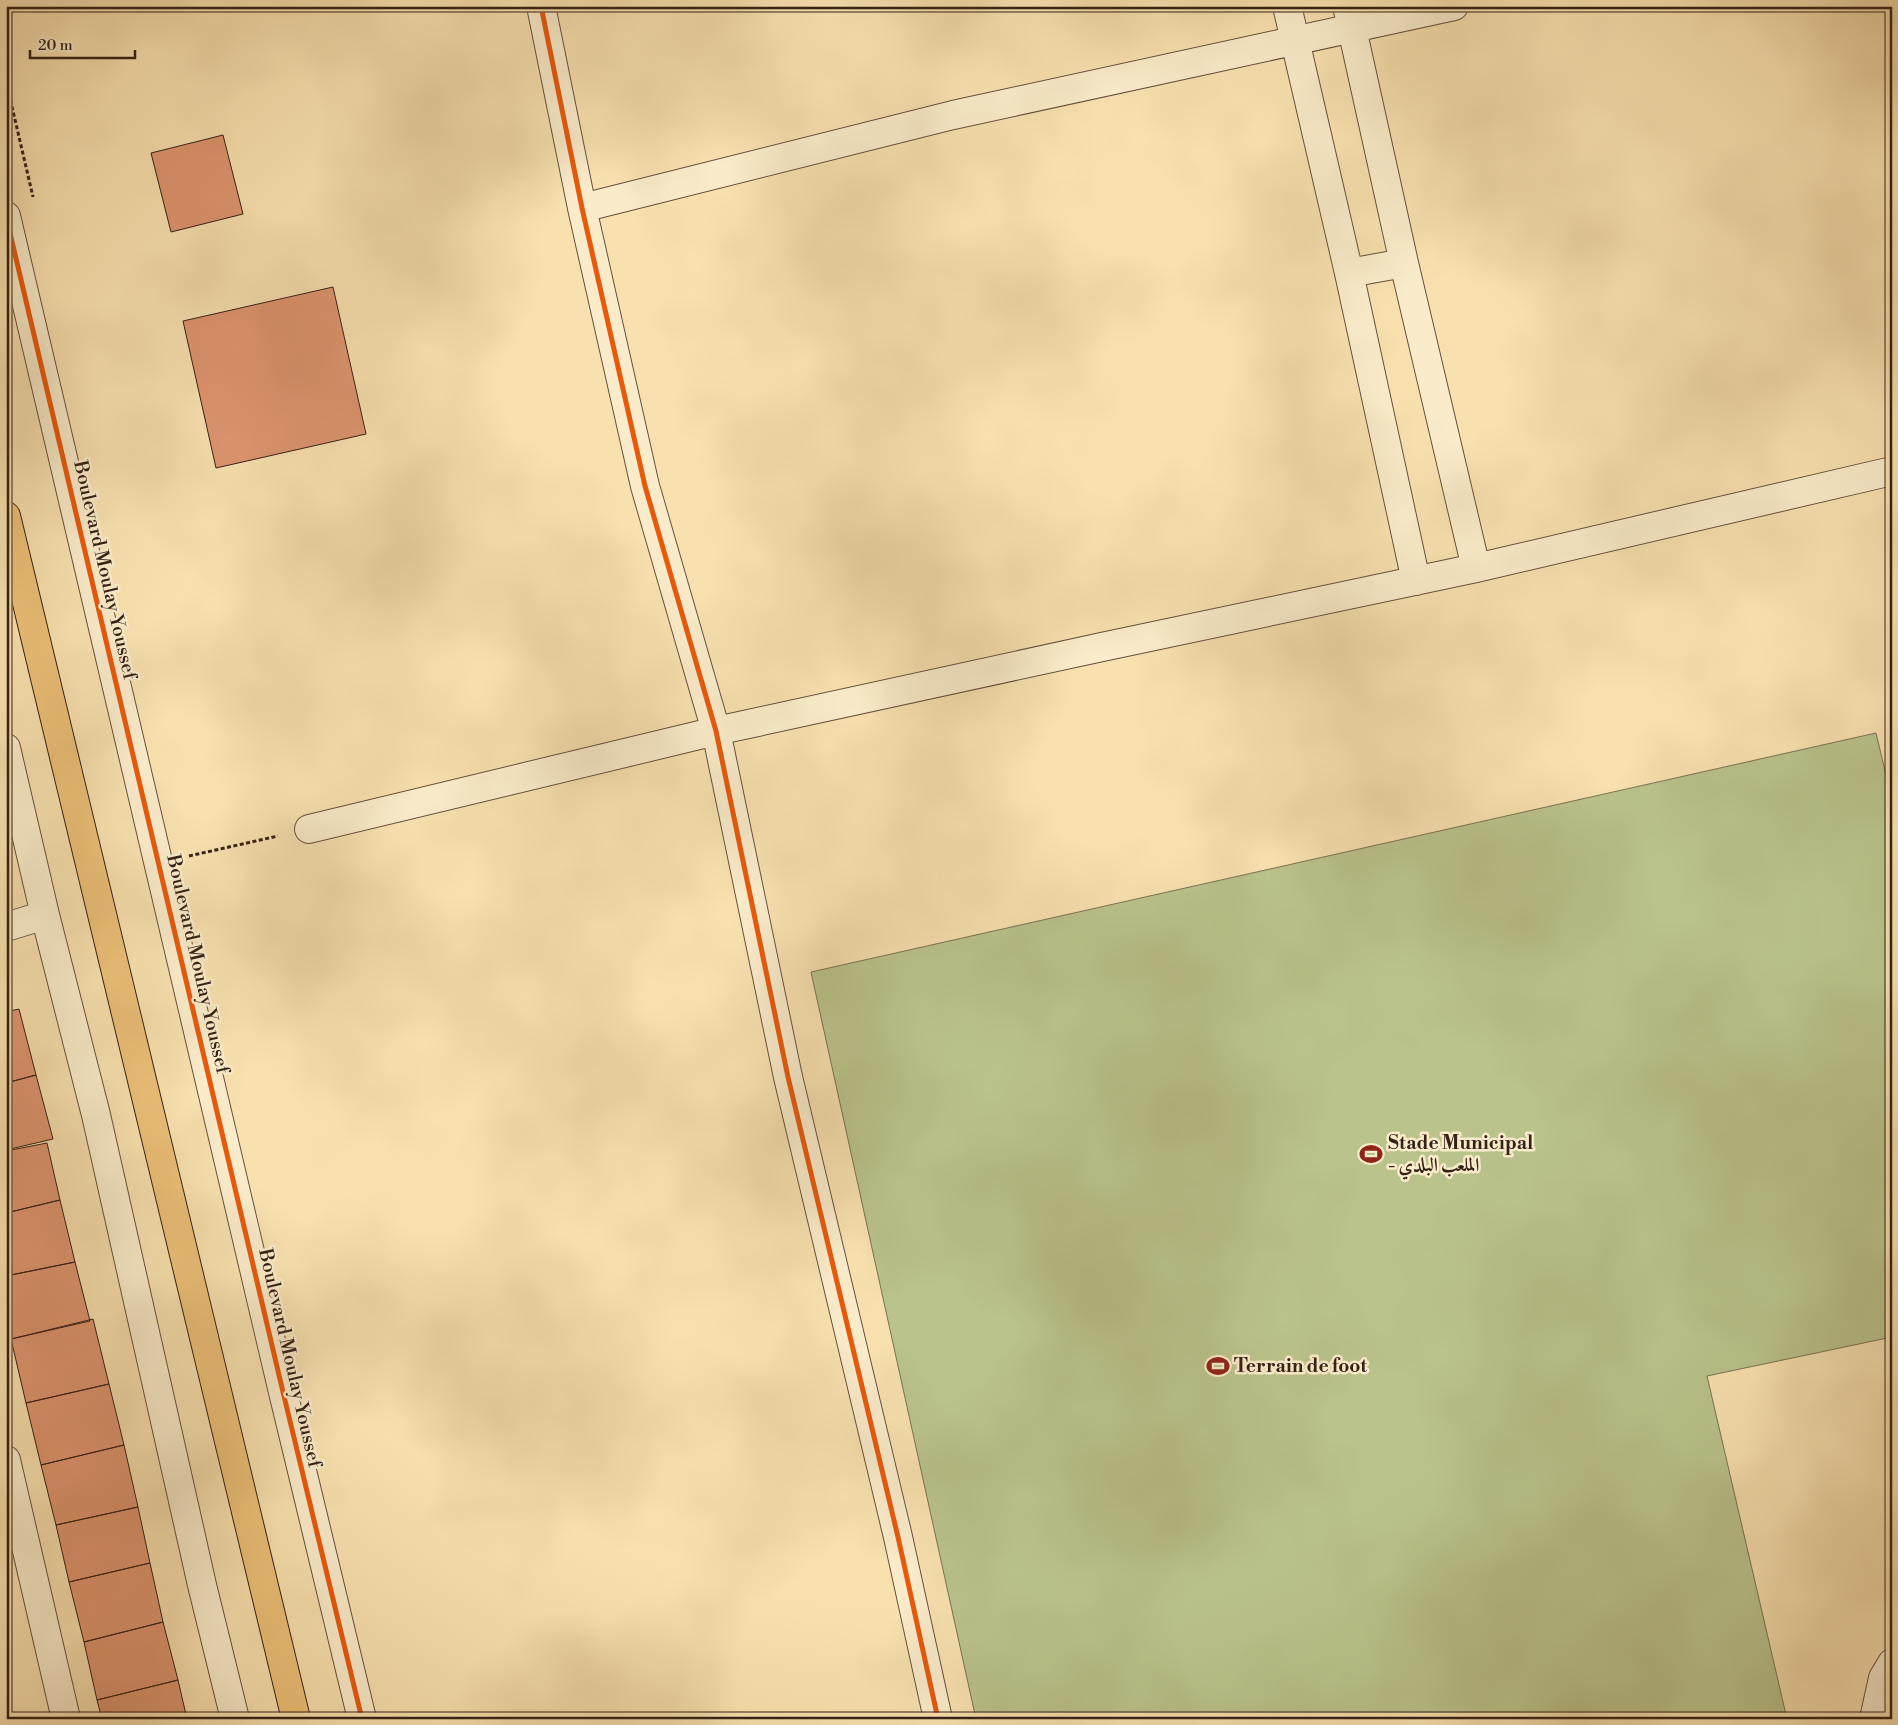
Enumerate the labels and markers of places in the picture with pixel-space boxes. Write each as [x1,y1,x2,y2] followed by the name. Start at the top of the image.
[1388,1131,1533,1180] place label: Stade Municipal - الملعب البلدي
[1358,1141,1384,1167] sports icon: Stade Municipal - الملعب البلدي
[1205,1353,1231,1379] sports icon: Terrain de foot
[1234,1354,1367,1378] place label: Terrain de foot

